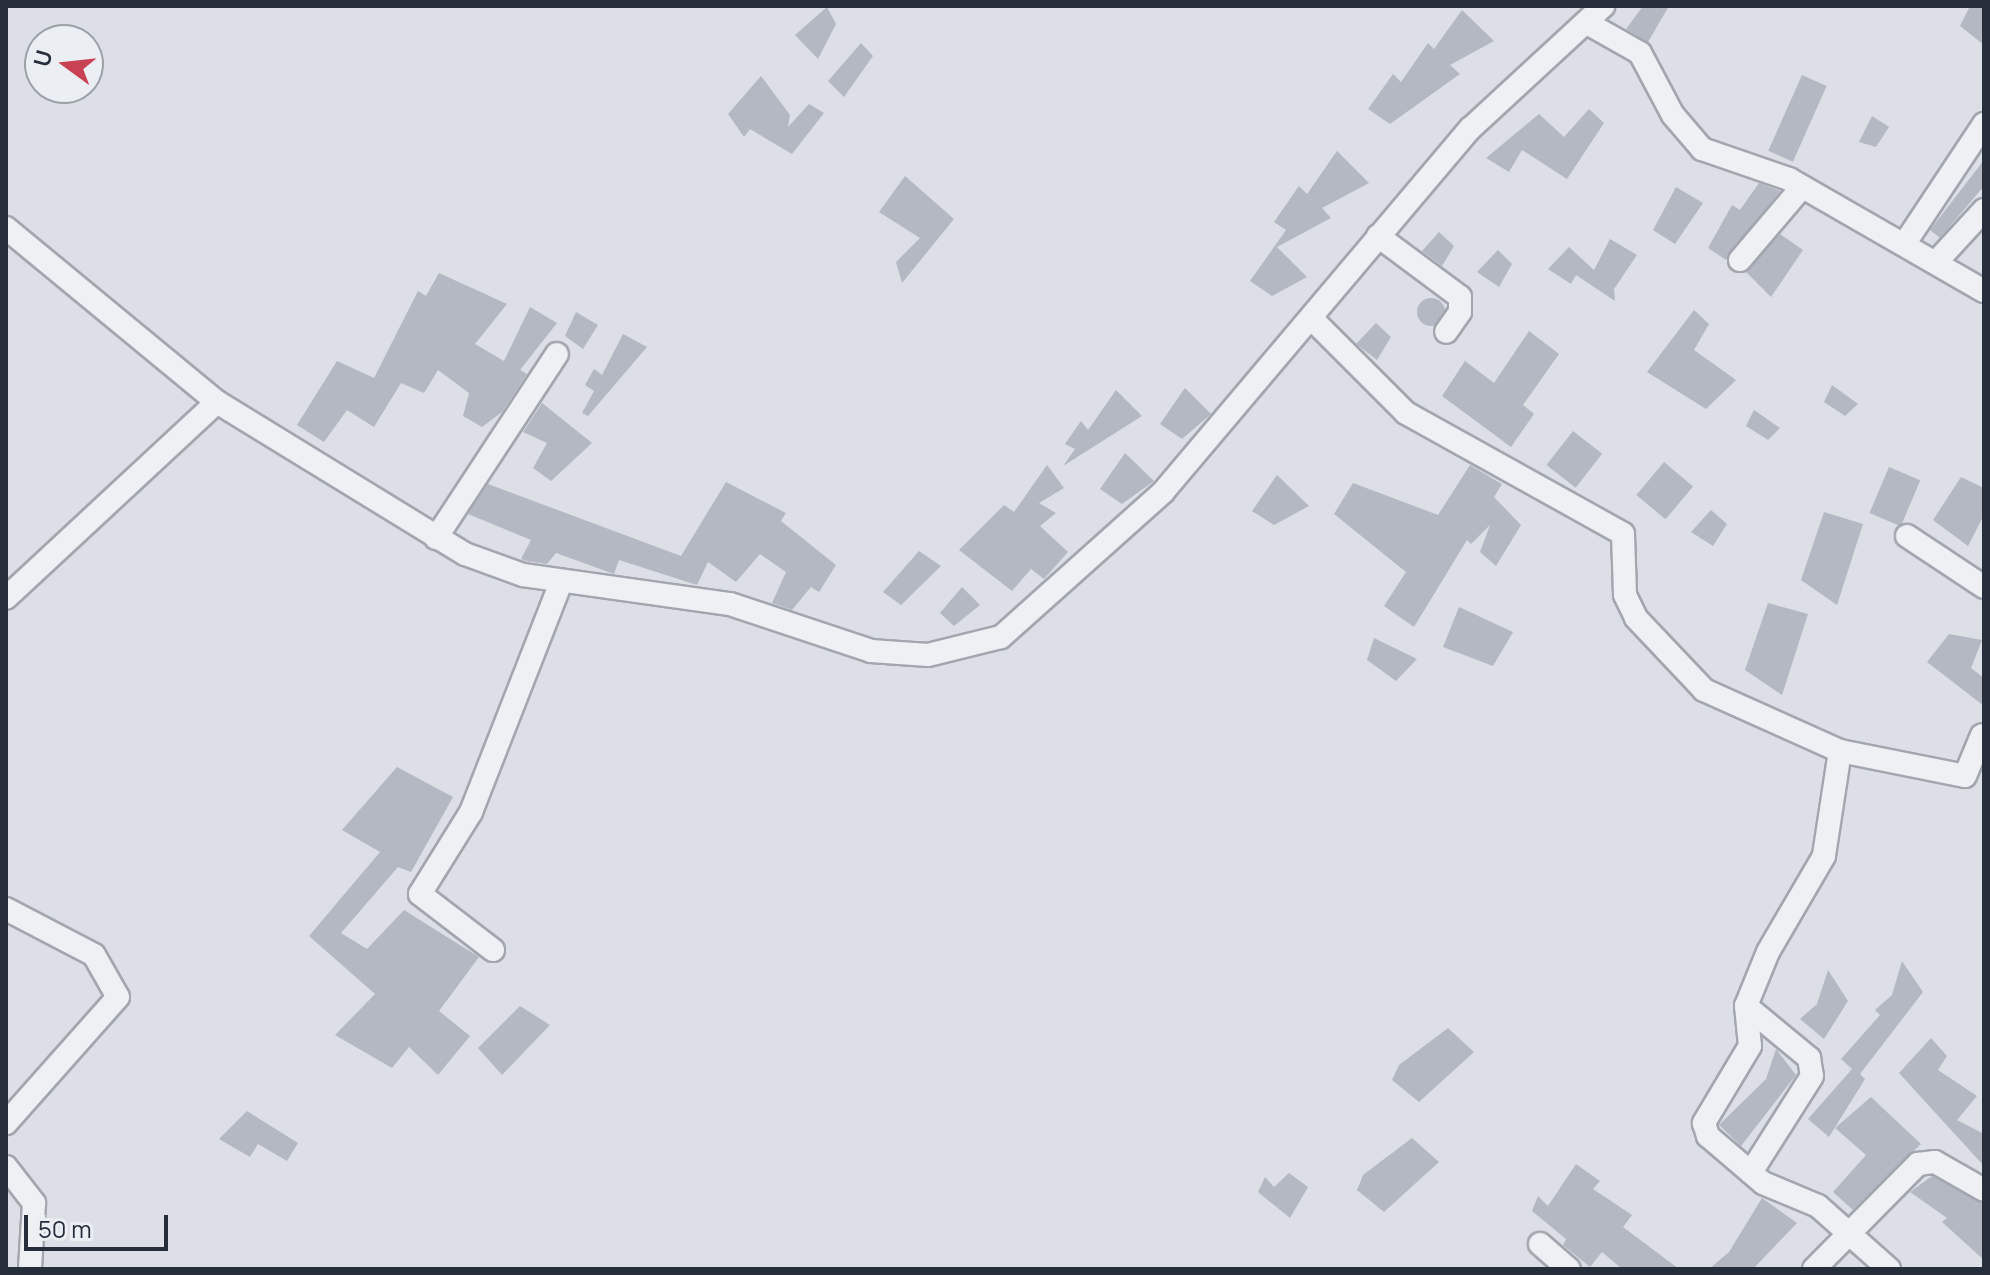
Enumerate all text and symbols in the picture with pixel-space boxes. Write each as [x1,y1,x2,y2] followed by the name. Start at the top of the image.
[24,24,104,104] north arrow
[26,47,59,70] text: U
[28,1199,172,1249] scale bar
[38,1212,92,1245] text: 50 m

